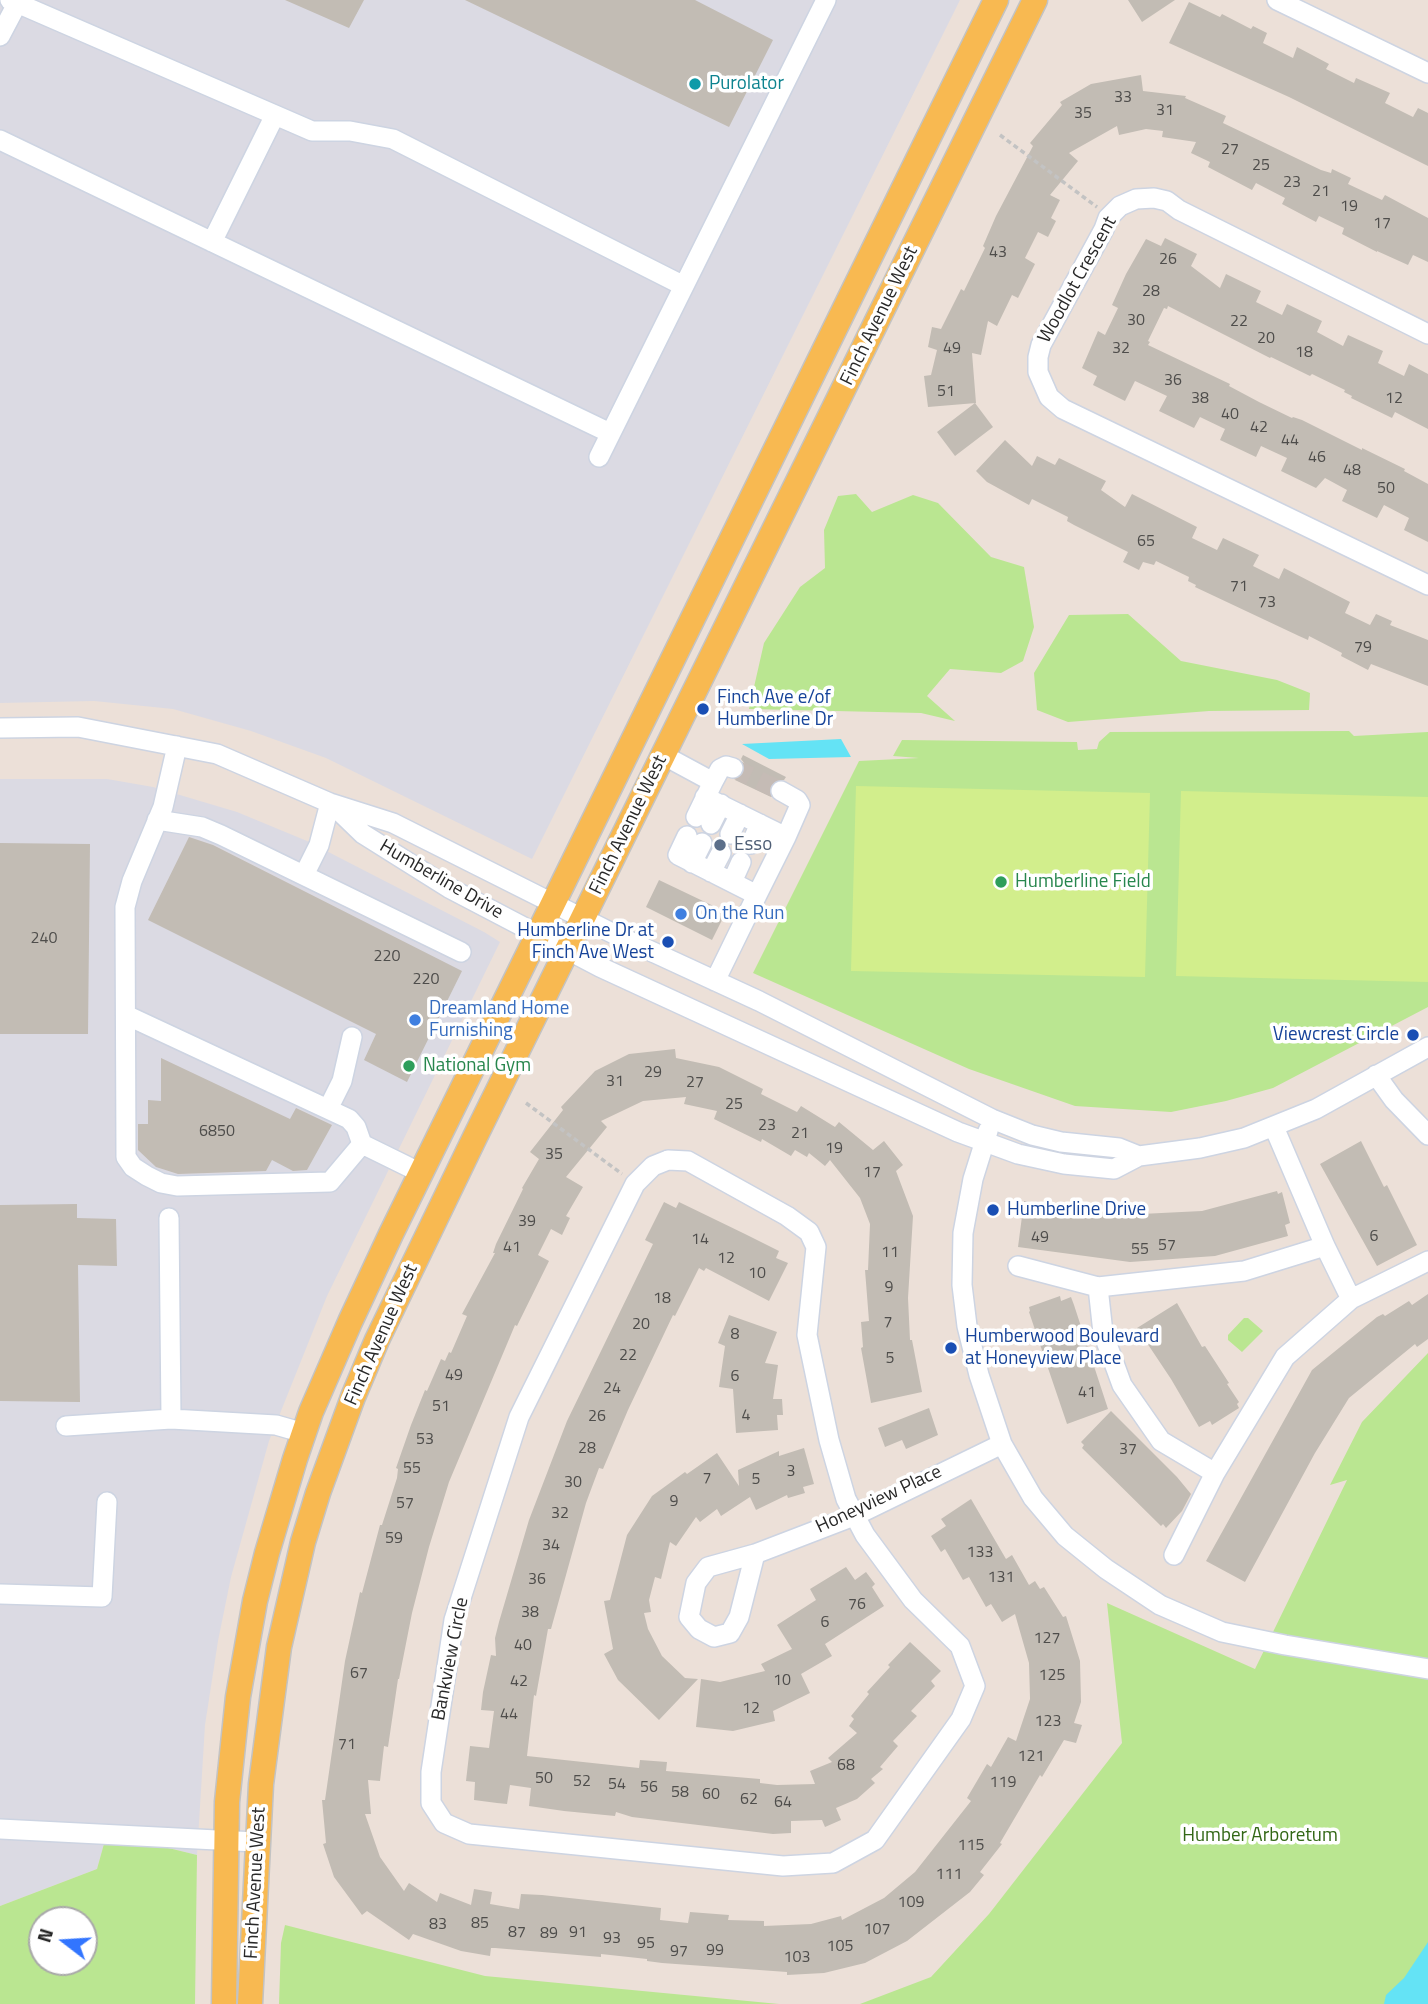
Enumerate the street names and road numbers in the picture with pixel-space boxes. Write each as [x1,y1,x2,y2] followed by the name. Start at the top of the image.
[1034,213,1122,347] street label: Woodlot Crescent
[836,243,924,389] street label: Finch Avenue West
[585,752,673,898] street label: Finch Avenue West
[375,835,507,925] street label: Humberline Drive
[341,1261,423,1409] street label: Finch Avenue West
[813,1461,945,1539] street label: Honeyview Place
[428,1595,474,1723] street label: Bankview Circle
[241,1806,271,1960] street label: Finch Avenue West

